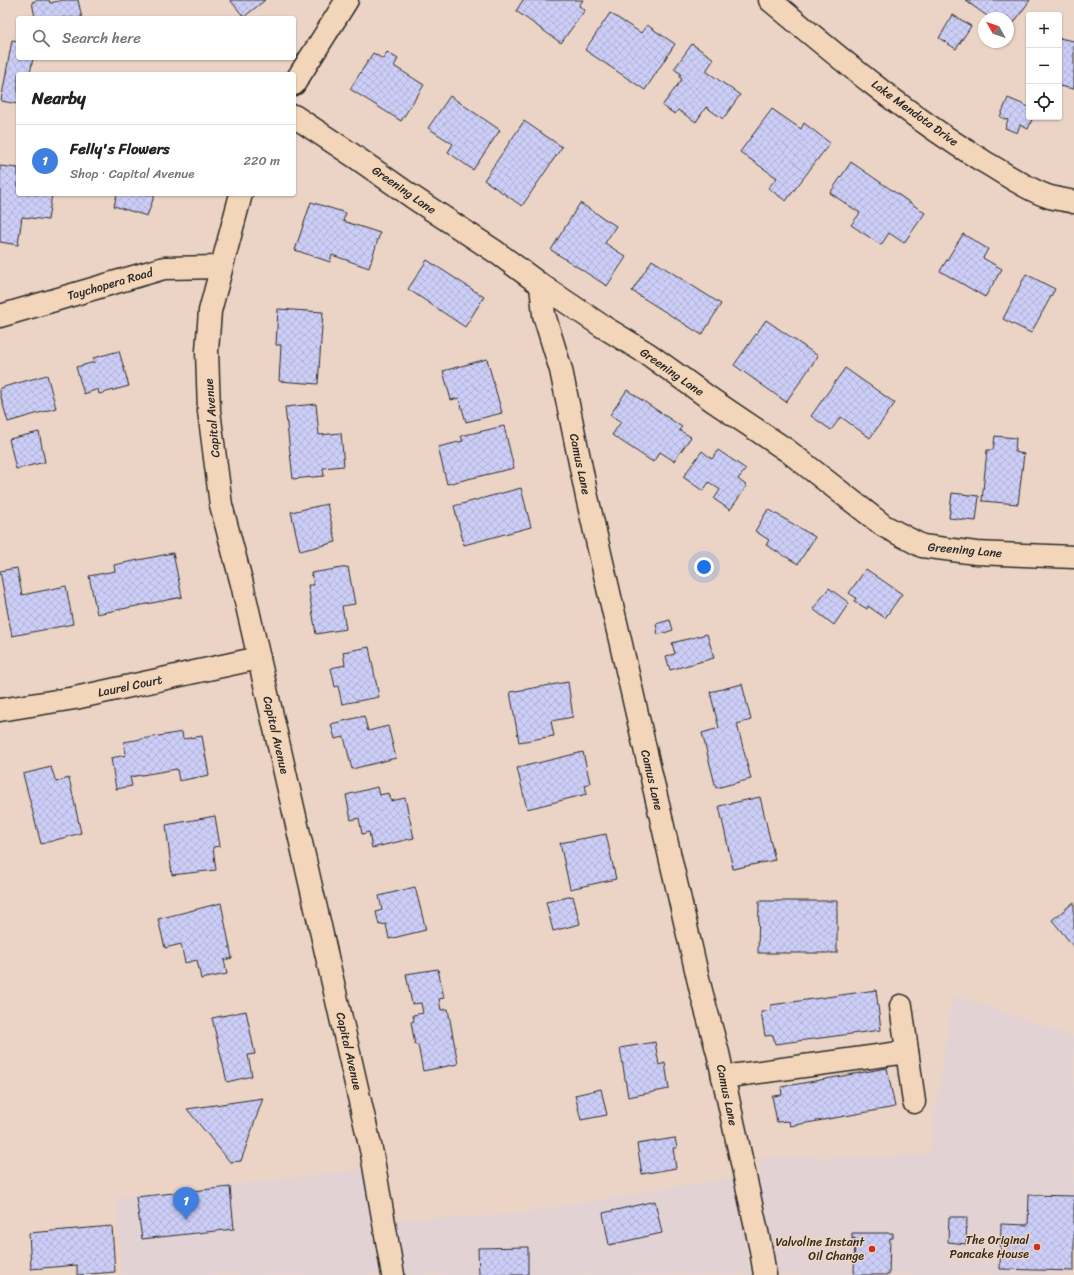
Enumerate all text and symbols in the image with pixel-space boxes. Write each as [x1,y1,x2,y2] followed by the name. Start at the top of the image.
[978,12,1014,48] north arrow
[1026,12,1062,120] map controls
[1026,12,1062,48] button: +
[16,16,296,60] search box
[62,25,141,51] text: Search here
[30,27,52,49] icon: search
[1026,48,1062,84] button: −
[867,74,963,152] street label: Lake Mendota Drive
[32,83,86,113] text: Nearby
[1026,84,1062,120] button: locate
[70,136,170,162] text: Felly's Flowers
[42,149,48,172] text: 1
[243,149,280,172] text: 220 m
[367,160,441,220] street label: Greening Lane
[70,162,195,185] text: Shop · Capital Avenue
[65,261,156,307] street label: Taychopera Road
[635,342,709,402] street label: Greening Lane
[198,377,226,458] street label: Capital Avenue
[563,431,597,497] street label: Camus Lane
[927,536,1003,564] street label: Greening Lane
[694,557,714,577] your location
[96,668,164,704] street label: Laurel Court
[256,694,296,776] street label: Capital Avenue
[634,747,670,813] street label: Camus Lane
[329,1010,369,1092] street label: Capital Avenue
[710,1062,744,1128] street label: Camus Lane
[173,1187,199,1220] pin: 1
[950,1229,1030,1265] place label: The Original Pancake House
[775,1231,865,1267] place label: Valvoline Instant Oil Change
[1032,1242,1042,1252] marker: The Original Pancake House
[867,1244,877,1254] marker: Valvoline Instant Oil Change

